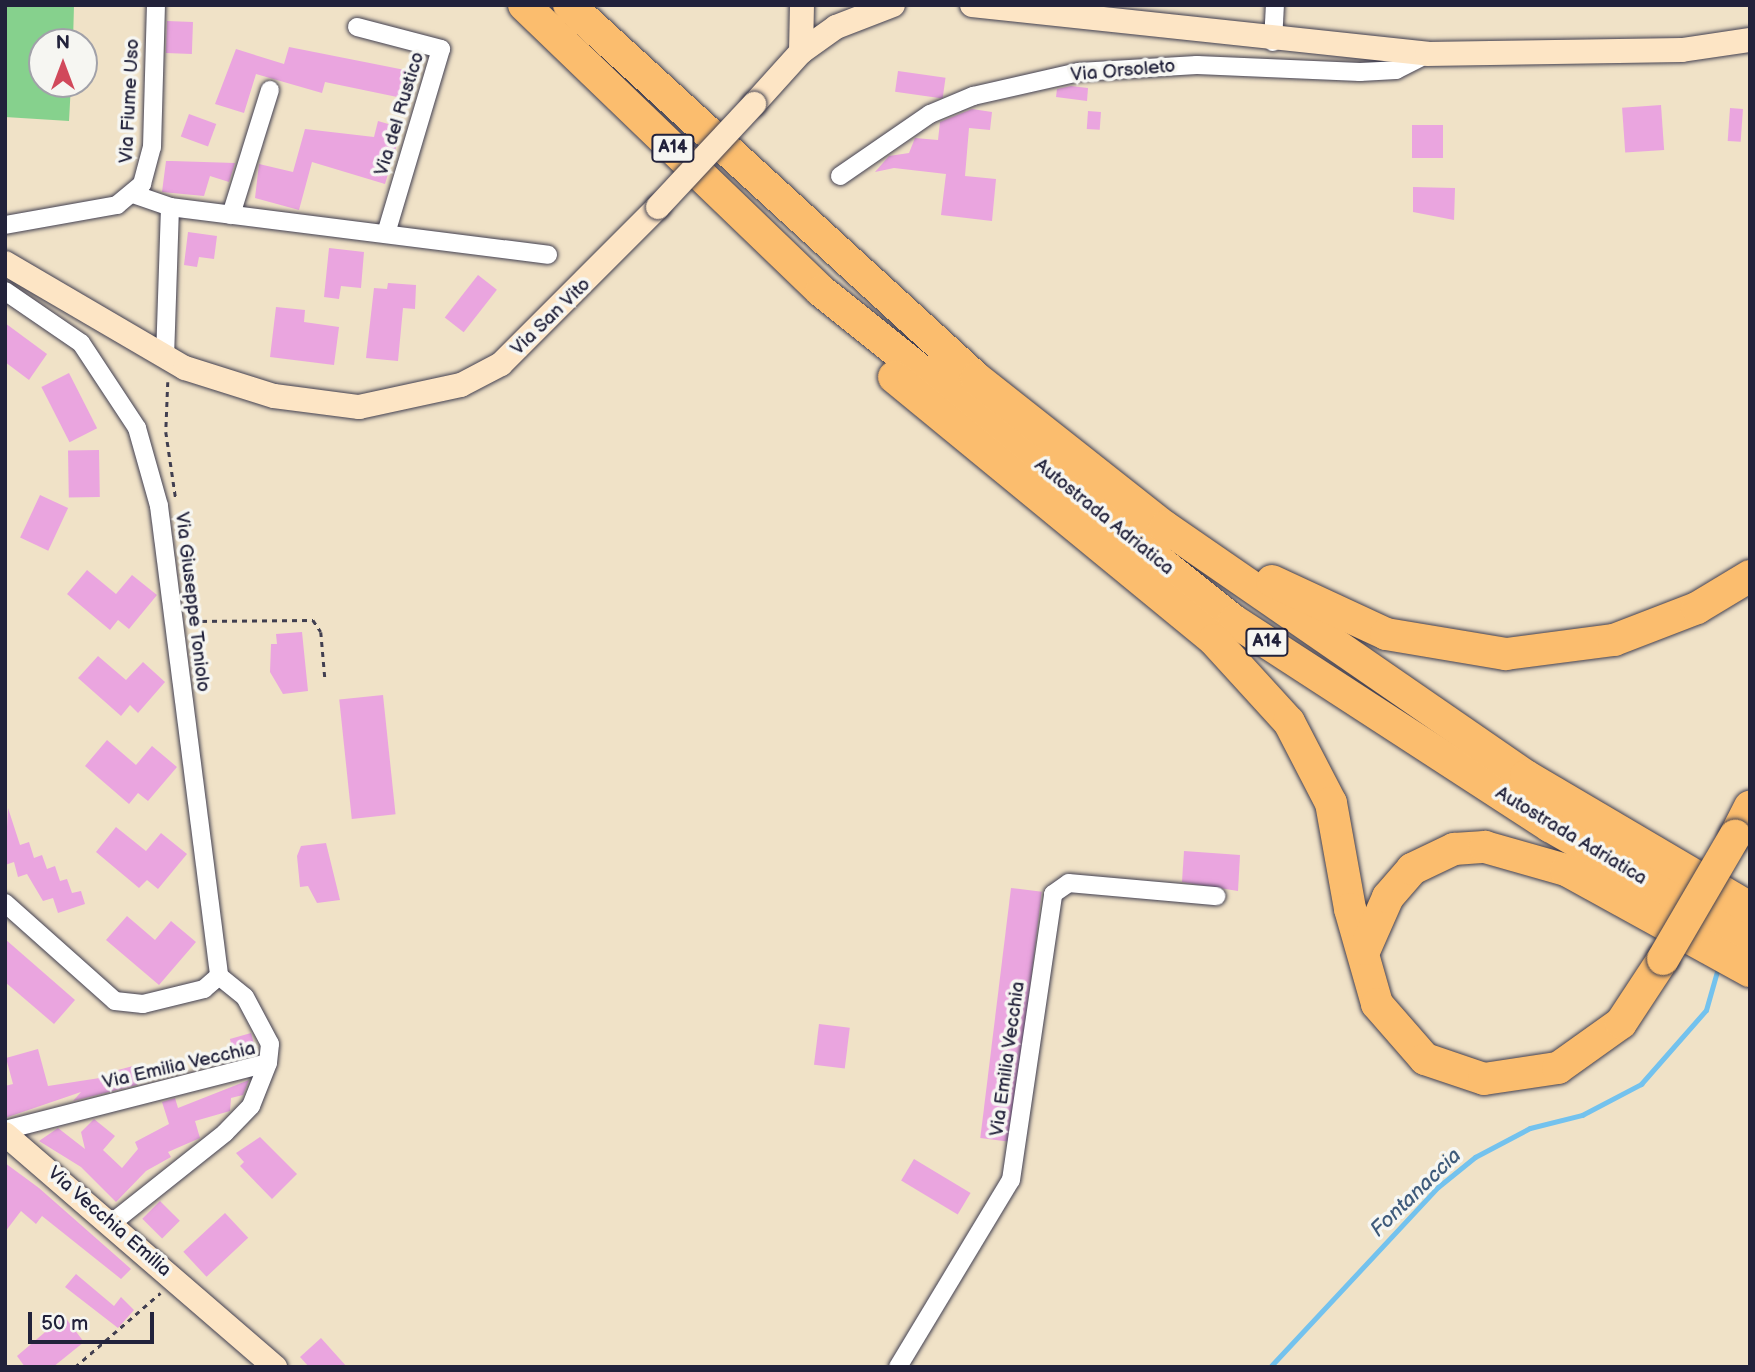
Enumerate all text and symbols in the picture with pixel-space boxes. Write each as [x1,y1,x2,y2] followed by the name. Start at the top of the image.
[28,28,98,98] north arrow
[56,32,70,55] text: N
[115,38,145,164] street label: Via Fiume Uso
[370,49,430,179] street label: Via del Rustico
[1070,55,1176,87] street label: Via Orsoleto
[650,134,696,162] road number: A14
[506,273,596,361] street label: Via San Vito
[1030,454,1178,580] street label: Autostrada Adriatica
[170,511,214,693] street label: Via Giuseppe Toniolo
[1244,628,1290,656] road number: A14
[1491,782,1651,890] street label: Autostrada Adriatica
[986,980,1030,1138] street label: Via Emilia Vecchia
[100,1037,258,1095] street label: Via Emilia Vecchia
[1365,1144,1467,1242] water label: Fontanaccia
[42,1162,176,1282] street label: Via Vecchia Emilia
[32,1298,158,1342] scale bar
[41,1311,88,1336] text: 50 m

